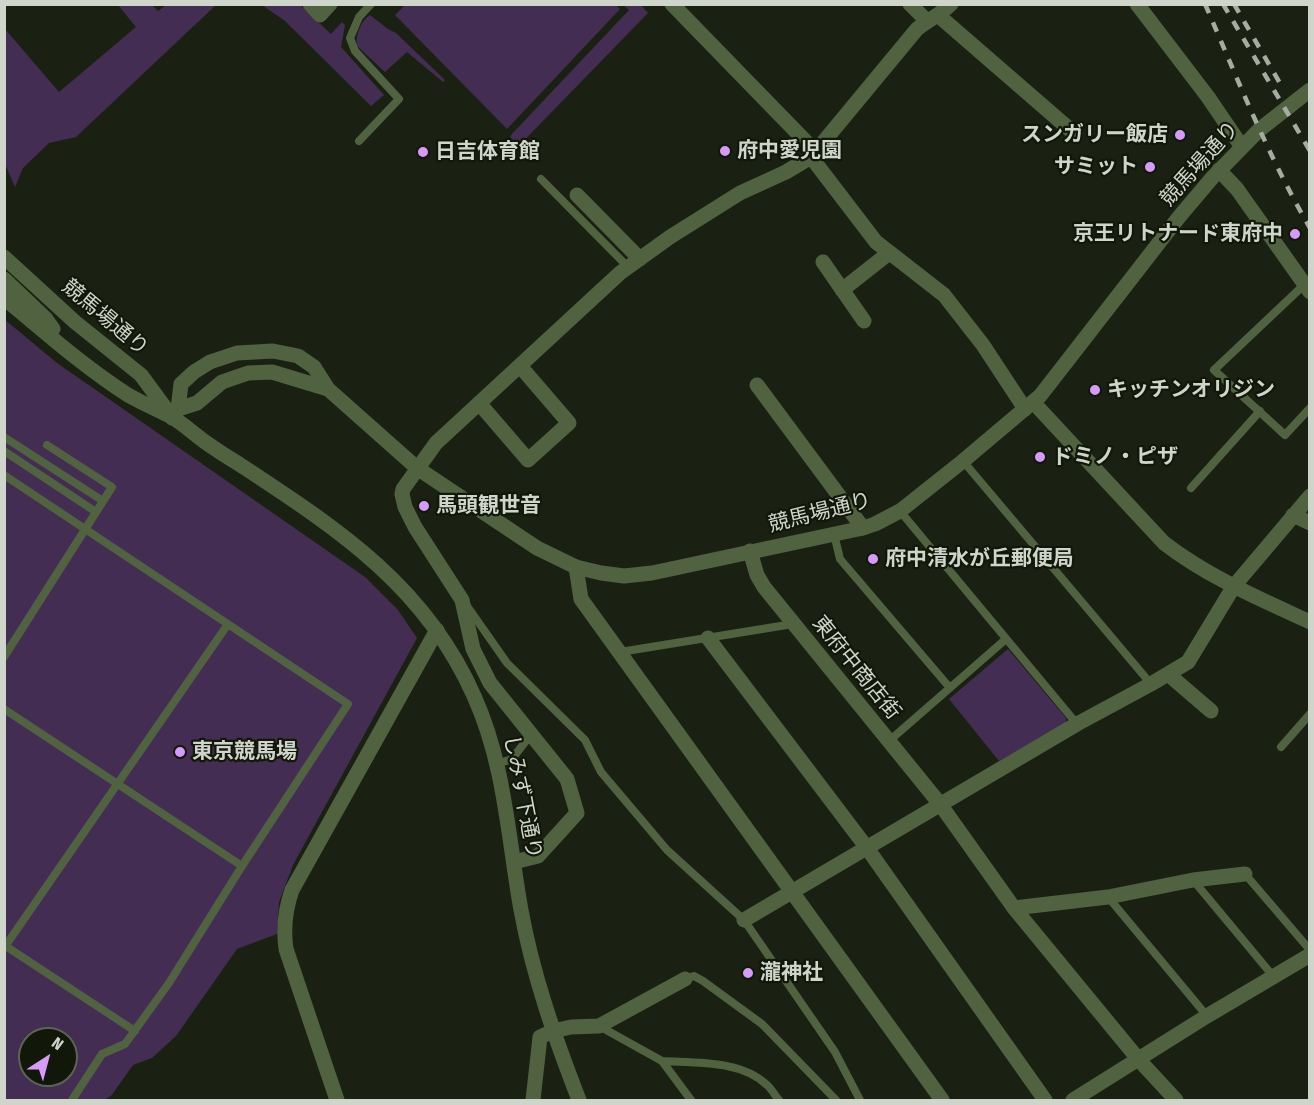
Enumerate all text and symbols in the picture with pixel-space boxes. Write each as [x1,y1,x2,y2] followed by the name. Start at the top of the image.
[1156,117,1244,211] street label: 競馬場通り
[1021,122,1168,148] place label: スンガリー飯店
[1173,128,1187,142] marker: スンガリー飯店
[737,138,842,164] place label: 府中愛児園
[435,139,540,165] place label: 日吉体育館
[718,144,732,158] marker: 府中愛児園
[416,145,430,159] marker: 日吉体育館
[1054,154,1138,180] place label: サミット
[1143,160,1157,174] marker: サミット
[1073,221,1283,247] place label: 京王リトナード東府中
[1288,227,1302,241] marker: 京王リトナード東府中
[57,275,153,361] street label: 競馬場通り
[1107,377,1275,403] place label: キッチンオリジン
[1088,383,1102,397] marker: キッチンオリジン
[1052,444,1178,470] place label: ドミノ・ピザ
[1033,450,1047,464] marker: ドミノ・ピザ
[766,488,874,538] street label: 競馬場通り
[436,493,541,519] place label: 馬頭観世音
[417,499,431,513] marker: 馬頭観世音
[885,546,1074,572] place label: 府中清水が丘郵便局
[866,552,880,566] marker: 府中清水が丘郵便局
[807,611,905,725] street label: 東府中商店街
[498,733,546,861] street label: しみず下通り
[192,739,297,765] place label: 東京競馬場
[173,745,187,759] marker: 東京競馬場
[760,960,823,986] place label: 瀧神社
[741,966,755,980] marker: 瀧神社
[18,1027,78,1087] north arrow
[48,1033,67,1054] text: N

